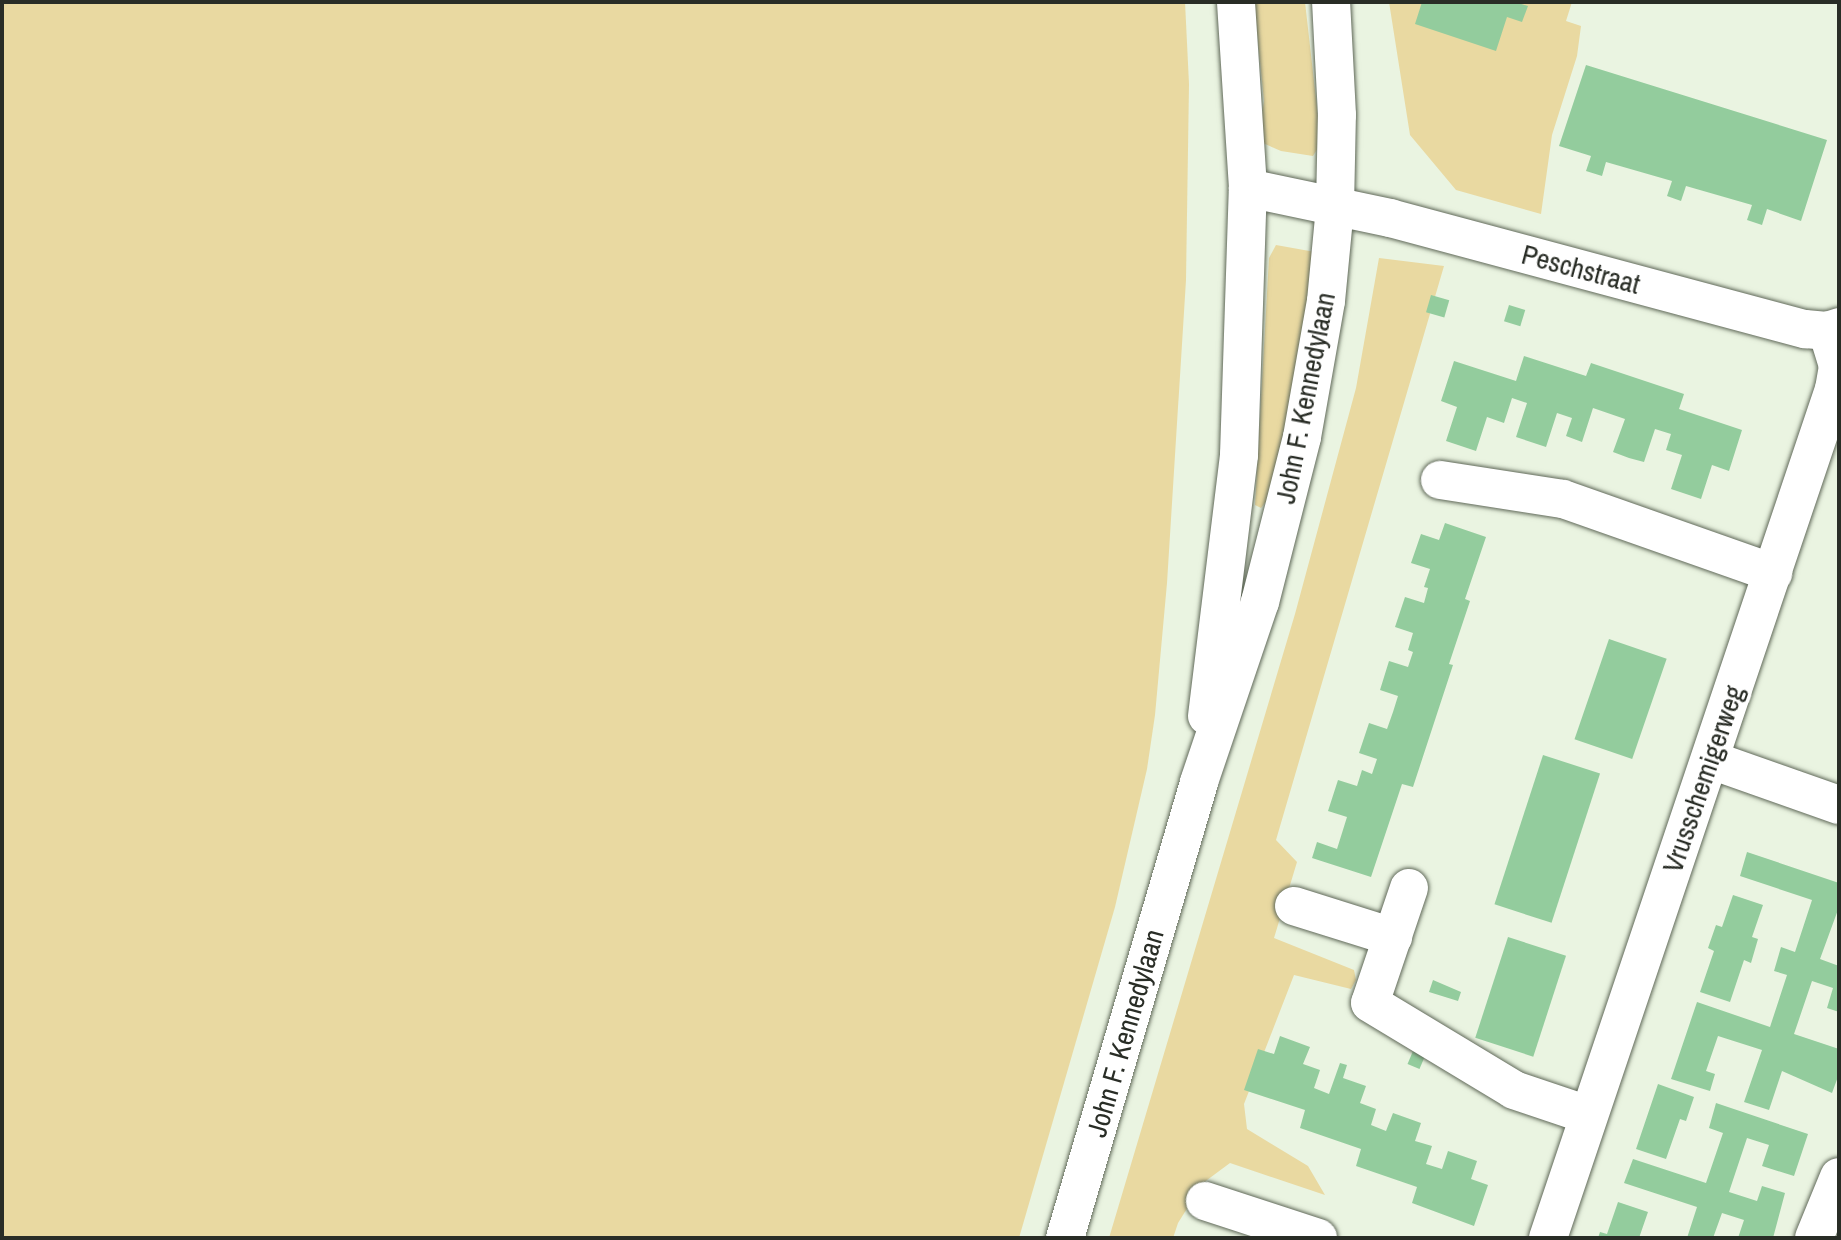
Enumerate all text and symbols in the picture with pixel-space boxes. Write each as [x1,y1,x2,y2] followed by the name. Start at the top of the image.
[1518,237,1644,301] street label: Peschstraat
[1268,290,1342,506] street label: John F. Kennedylaan
[1655,681,1751,877] street label: Vrusschemigerweg
[1079,925,1171,1141] street label: John F. Kennedylaan

